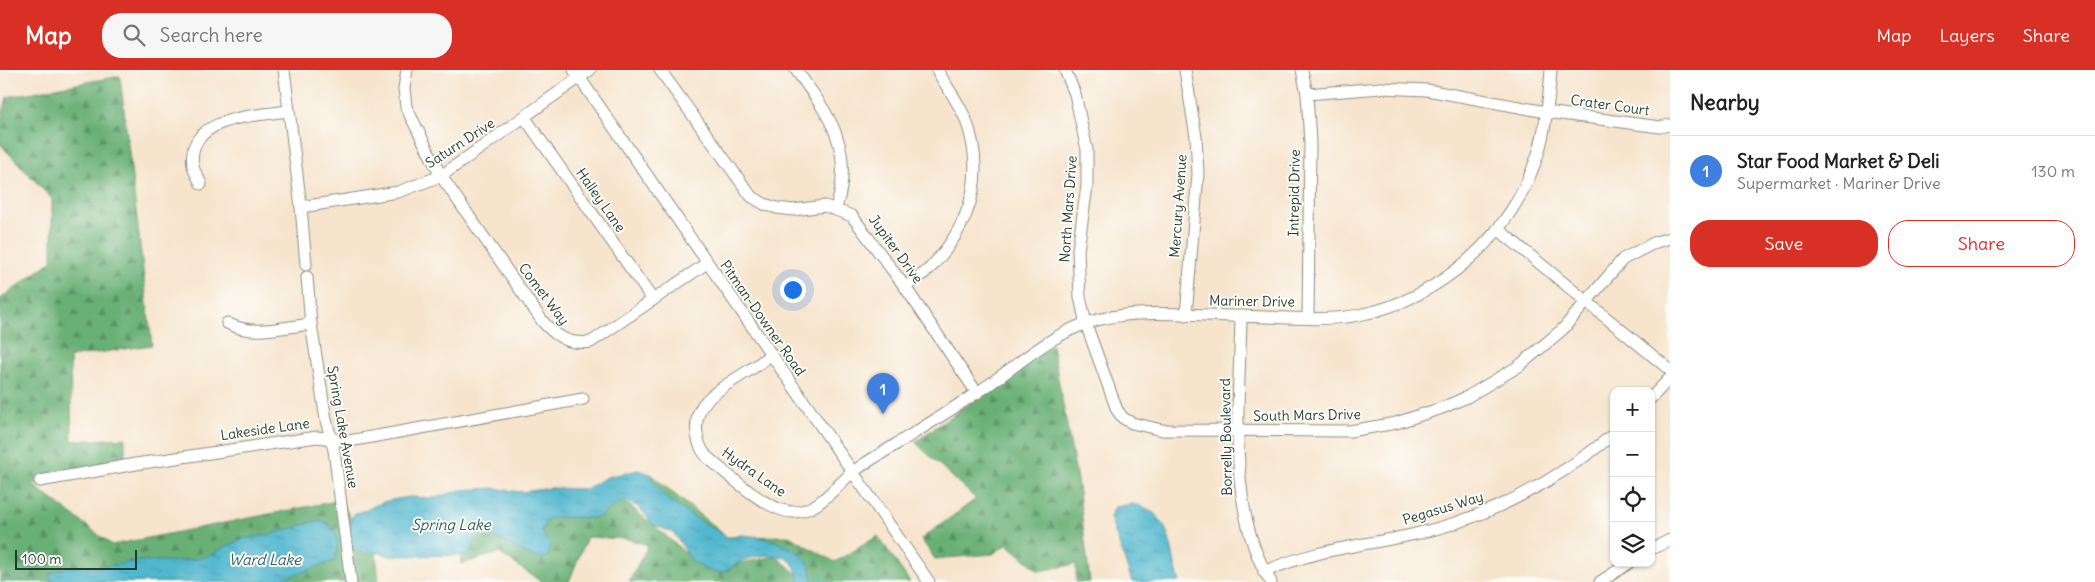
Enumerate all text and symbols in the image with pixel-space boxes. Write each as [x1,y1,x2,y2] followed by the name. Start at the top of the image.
[102,13,452,58] search box
[25,20,72,50] text: Map
[120,21,148,49] icon: search
[160,23,263,47] text: Search here
[1876,24,1911,47] text: Map
[1939,24,1995,47] text: Layers
[2023,24,2070,47] text: Share
[1690,89,1760,116] text: Nearby
[1569,91,1651,119] street label: Crater Court
[422,114,498,172] street label: Saturn Drive
[1284,149,1304,237] street label: Intrepid Drive
[1737,149,1940,173] text: Star Food Market & Deli
[1165,154,1191,258] street label: Mercury Avenue
[1055,155,1081,263] street label: North Mars Drive
[1703,161,1709,181] text: 1
[2031,161,2075,181] text: 130 m
[572,164,630,236] street label: Halley Lane
[1737,173,1941,193] text: Supermarket · Mariner Drive
[865,211,927,287] street label: Jupiter Drive
[1690,220,1878,267] button: Save
[1888,220,2075,267] button: Share
[716,257,810,379] street label: Pitman-Downer Road
[515,259,573,329] street label: Comet Way
[780,277,806,303] your location
[1209,291,1295,311] street label: Mariner Drive
[323,364,363,490] street label: Spring Lake Avenue
[867,373,899,414] pin: 1
[1216,378,1236,496] street label: Borrelly Boulevard
[1610,387,1655,567] map controls
[1610,387,1655,432] button: +
[1253,405,1361,425] street label: South Mars Drive
[219,414,311,444] street label: Lakeside Lane
[1610,432,1655,477] button: −
[718,443,790,501] street label: Hydra Lane
[1610,477,1655,522] button: locate
[1400,487,1486,529] street label: Pegasus Way
[411,515,492,534] water label: Spring Lake
[1610,522,1655,567] button: layers
[15,547,138,570] scale bar
[22,550,62,568] text: 100 m
[229,550,302,569] water label: Ward Lake

